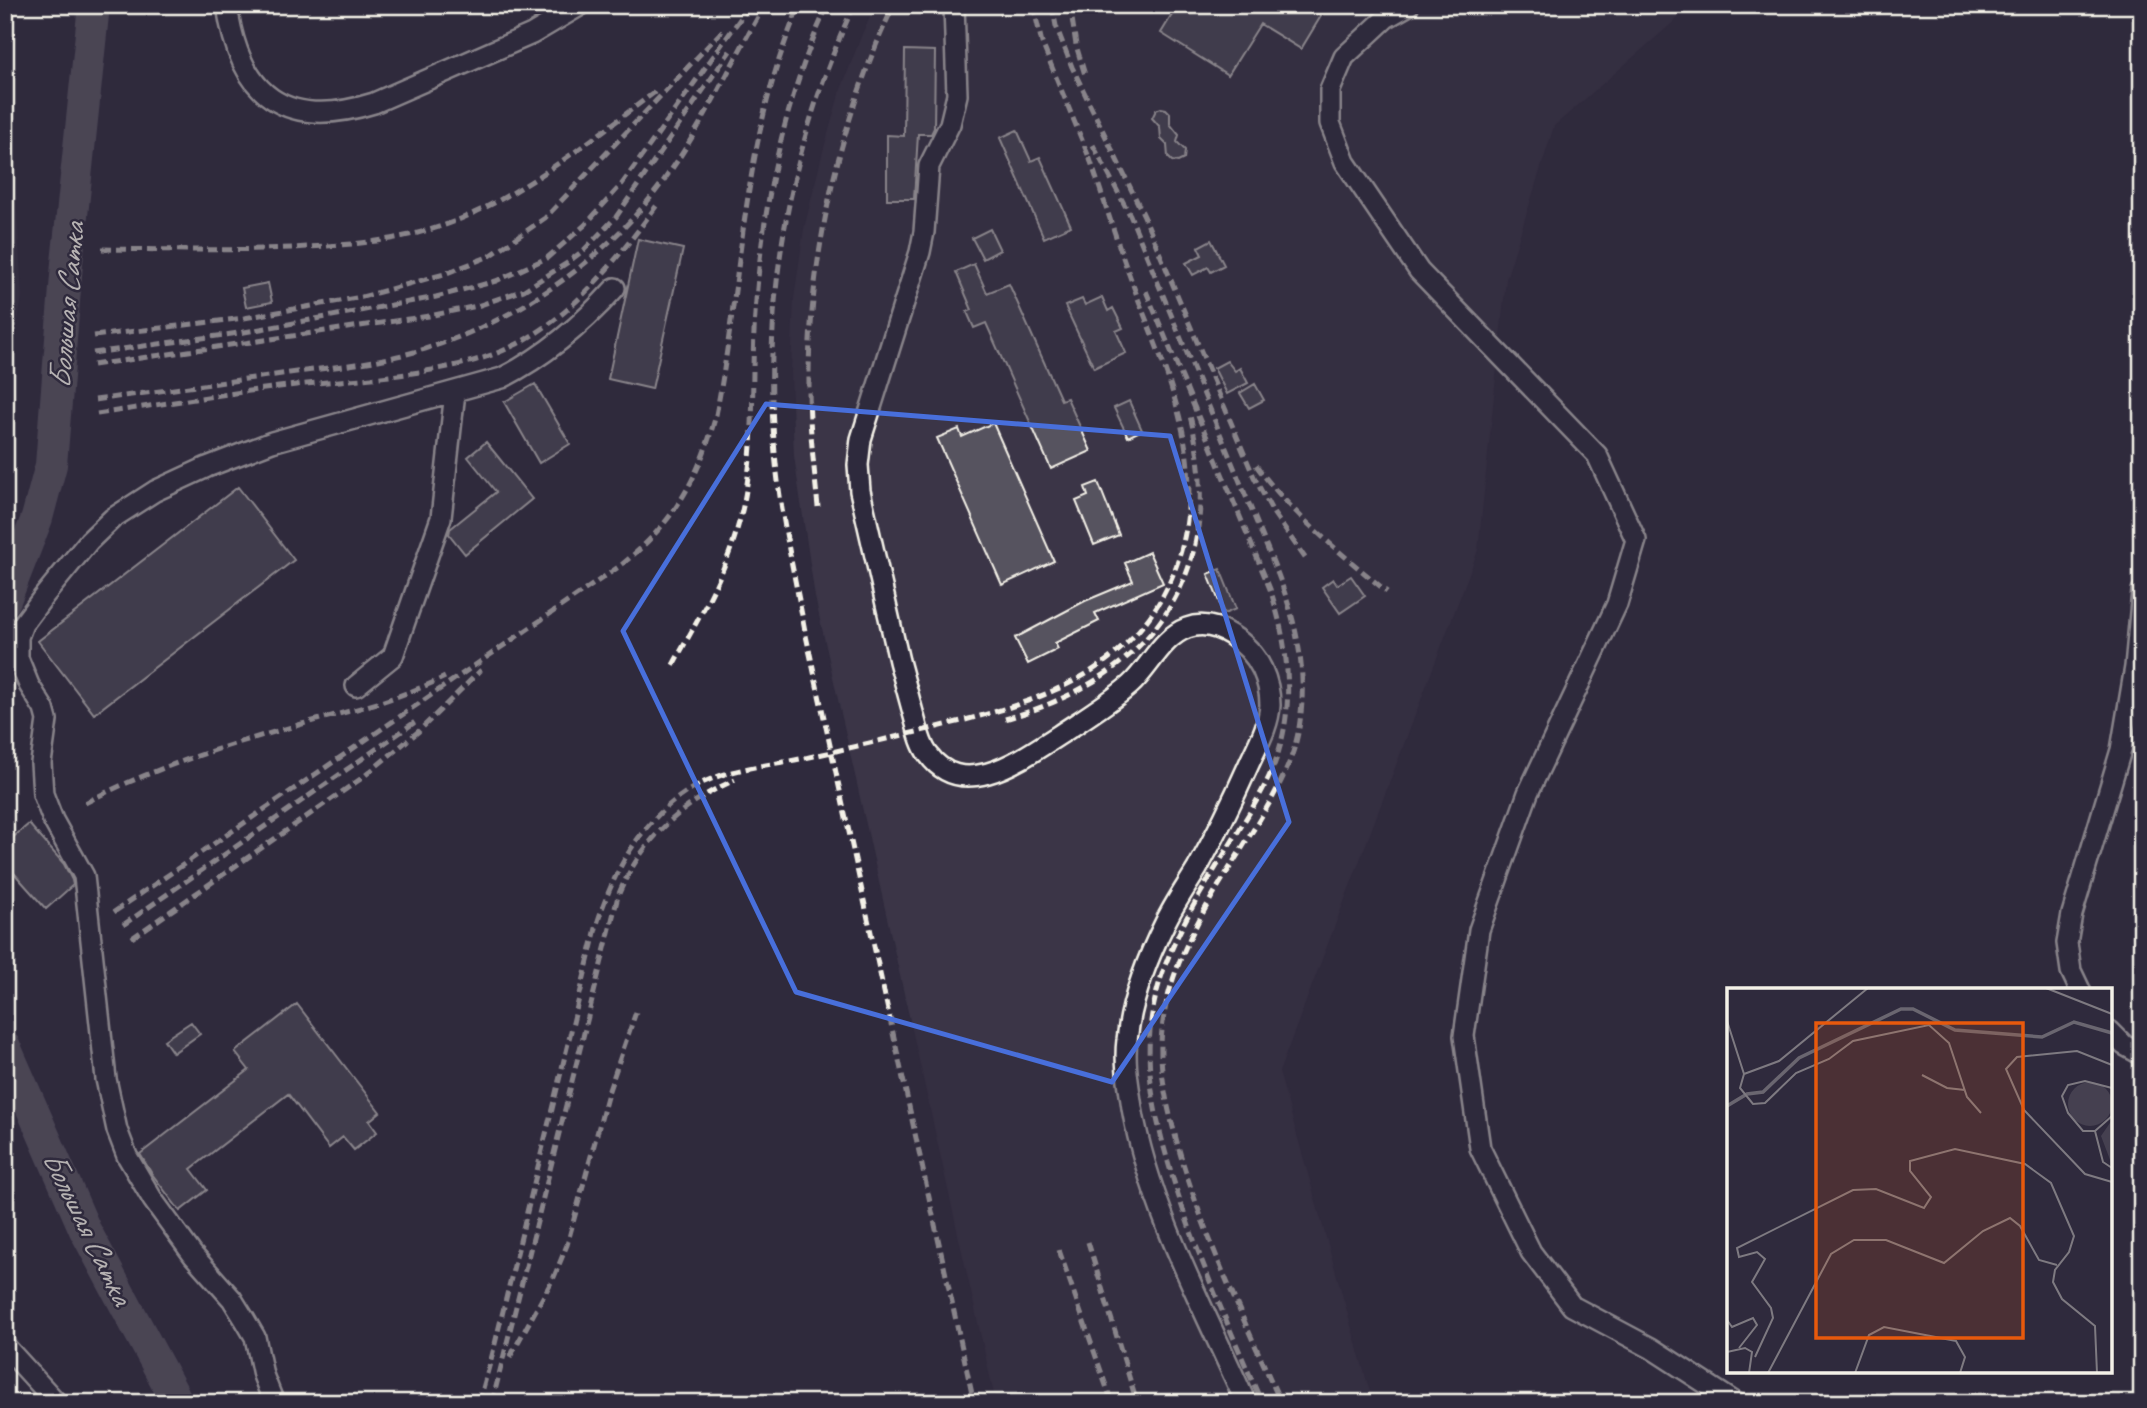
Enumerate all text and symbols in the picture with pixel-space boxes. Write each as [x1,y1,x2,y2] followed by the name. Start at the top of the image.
[39,218,94,391] water label: Большая Сатка
[1727,988,2112,1373] inset map
[33,1144,144,1314] water label: Большая Сатка

